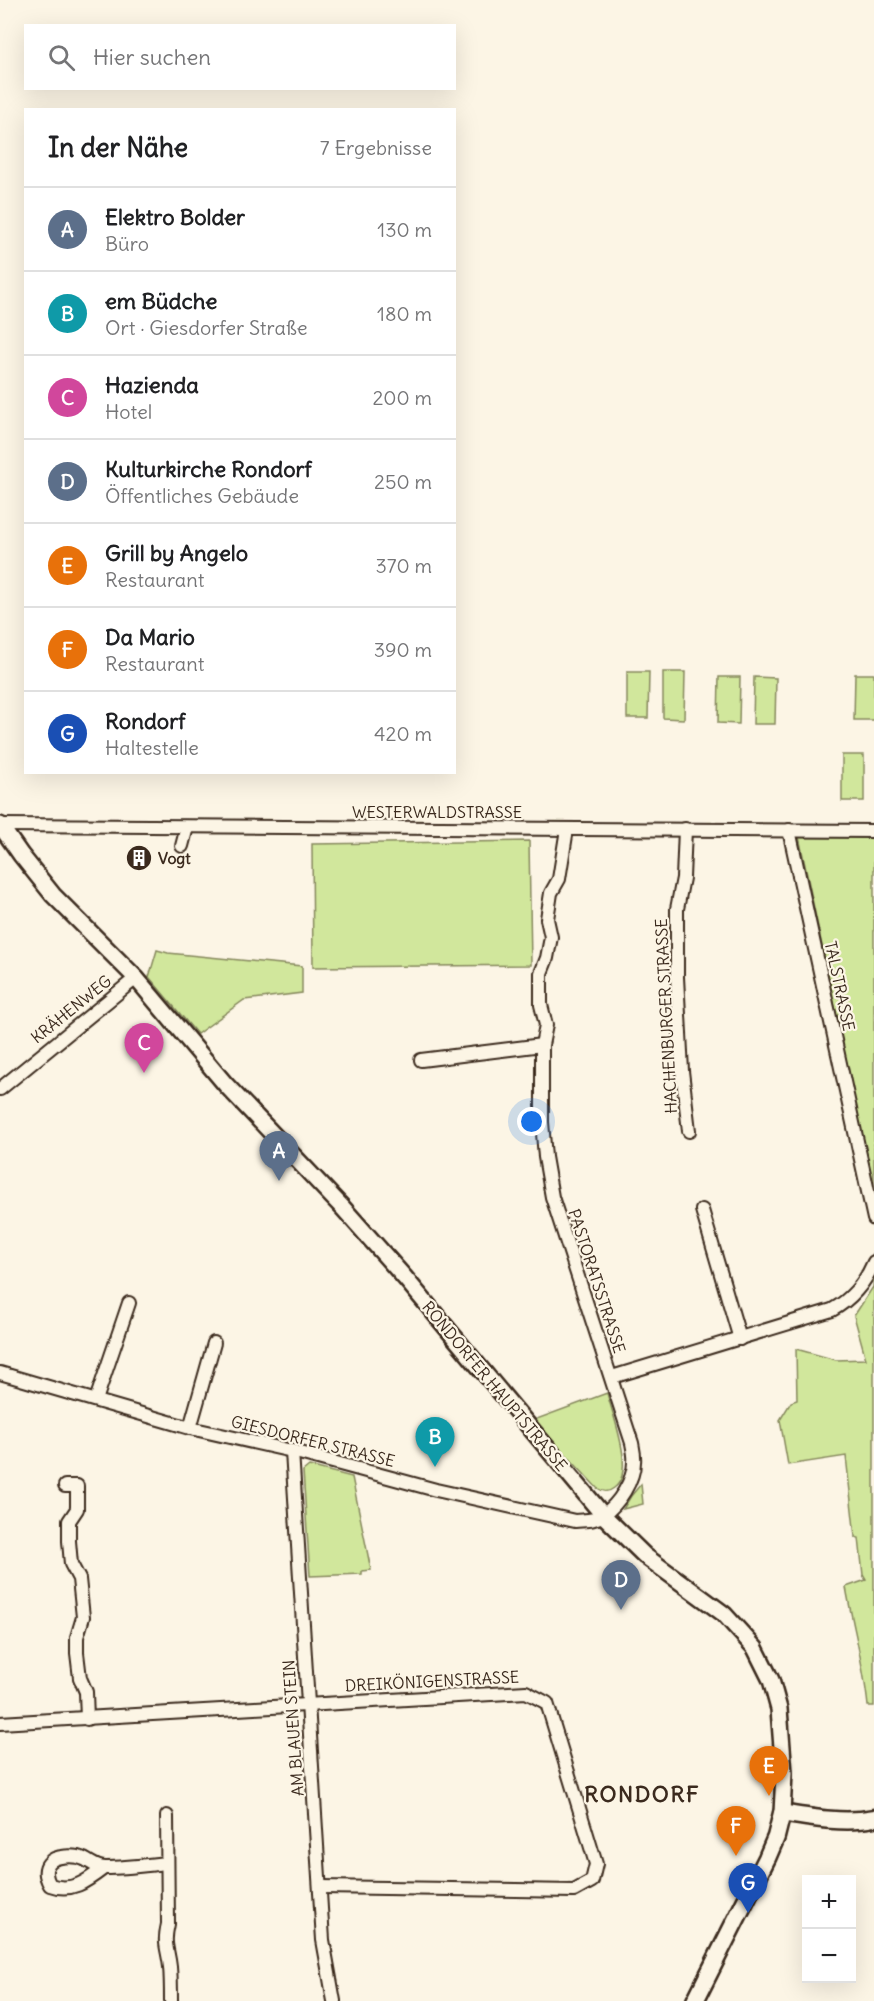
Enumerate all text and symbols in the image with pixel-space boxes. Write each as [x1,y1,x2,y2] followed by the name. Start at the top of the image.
[24,24,456,90] search box
[45,41,78,74] icon: search
[93,43,211,71] text: Hier suchen
[48,131,188,164] text: In der Nähe
[320,135,432,160] text: 7 Ergebnisse
[105,203,245,231] text: Elektro Bolder
[61,217,74,242] text: A
[377,217,432,242] text: 130 m
[105,231,149,256] text: Büro
[105,287,217,315] text: em Büdche
[61,301,74,326] text: B
[377,301,432,326] text: 180 m
[105,315,308,340] text: Ort · Giesdorfer Straße
[105,371,199,399] text: Hazienda
[61,385,74,410] text: C
[372,385,432,410] text: 200 m
[105,399,152,424] text: Hotel
[105,455,312,483] text: Kulturkirche Rondorf
[60,469,75,494] text: D
[374,469,432,494] text: 250 m
[105,483,299,508] text: Öffentliches Gebäude
[105,539,248,567] text: Grill by Angelo
[62,553,73,578] text: E
[375,553,432,578] text: 370 m
[105,567,204,592] text: Restaurant
[105,623,195,651] text: Da Mario
[62,637,73,662] text: F
[374,637,432,662] text: 390 m
[105,651,204,676] text: Restaurant
[105,707,185,735] text: Rondorf
[60,721,75,746] text: G
[374,721,432,746] text: 420 m
[105,735,199,760] text: Haltestelle
[352,802,522,822] street label: WESTERWALDSTRASSE
[124,843,154,873] building icon: Vogt
[158,848,191,869] place label: Vogt
[651,918,681,1114] street label: HACHENBURGER STRASSE
[821,939,859,1033] street label: TALSTRASSE
[27,971,115,1047] street label: KRÄHENWEG
[124,1024,164,1073] pin: C
[517,1107,546,1136] your location
[260,1132,298,1181] pin: A
[564,1206,630,1356] street label: PASTORATSSTRASSE
[418,1297,572,1475] street label: RONDORFER HAUPTSTRASSE
[229,1411,397,1471] street label: GIESDORFER STRASSE
[416,1418,454,1467] pin: B
[602,1560,640,1610] pin: D
[278,1659,308,1797] street label: AM BLAUEN STEIN
[344,1666,520,1696] street label: DREIKÖNIGENSTRASSE
[750,1746,788,1796] pin: E
[584,1780,700,1808] district label: RONDORF
[716,1806,756,1856] pin: F
[728,1864,768,1913] pin: G
[802,1875,856,1983] map controls
[802,1875,856,1929] button: +
[802,1929,856,1983] button: −

